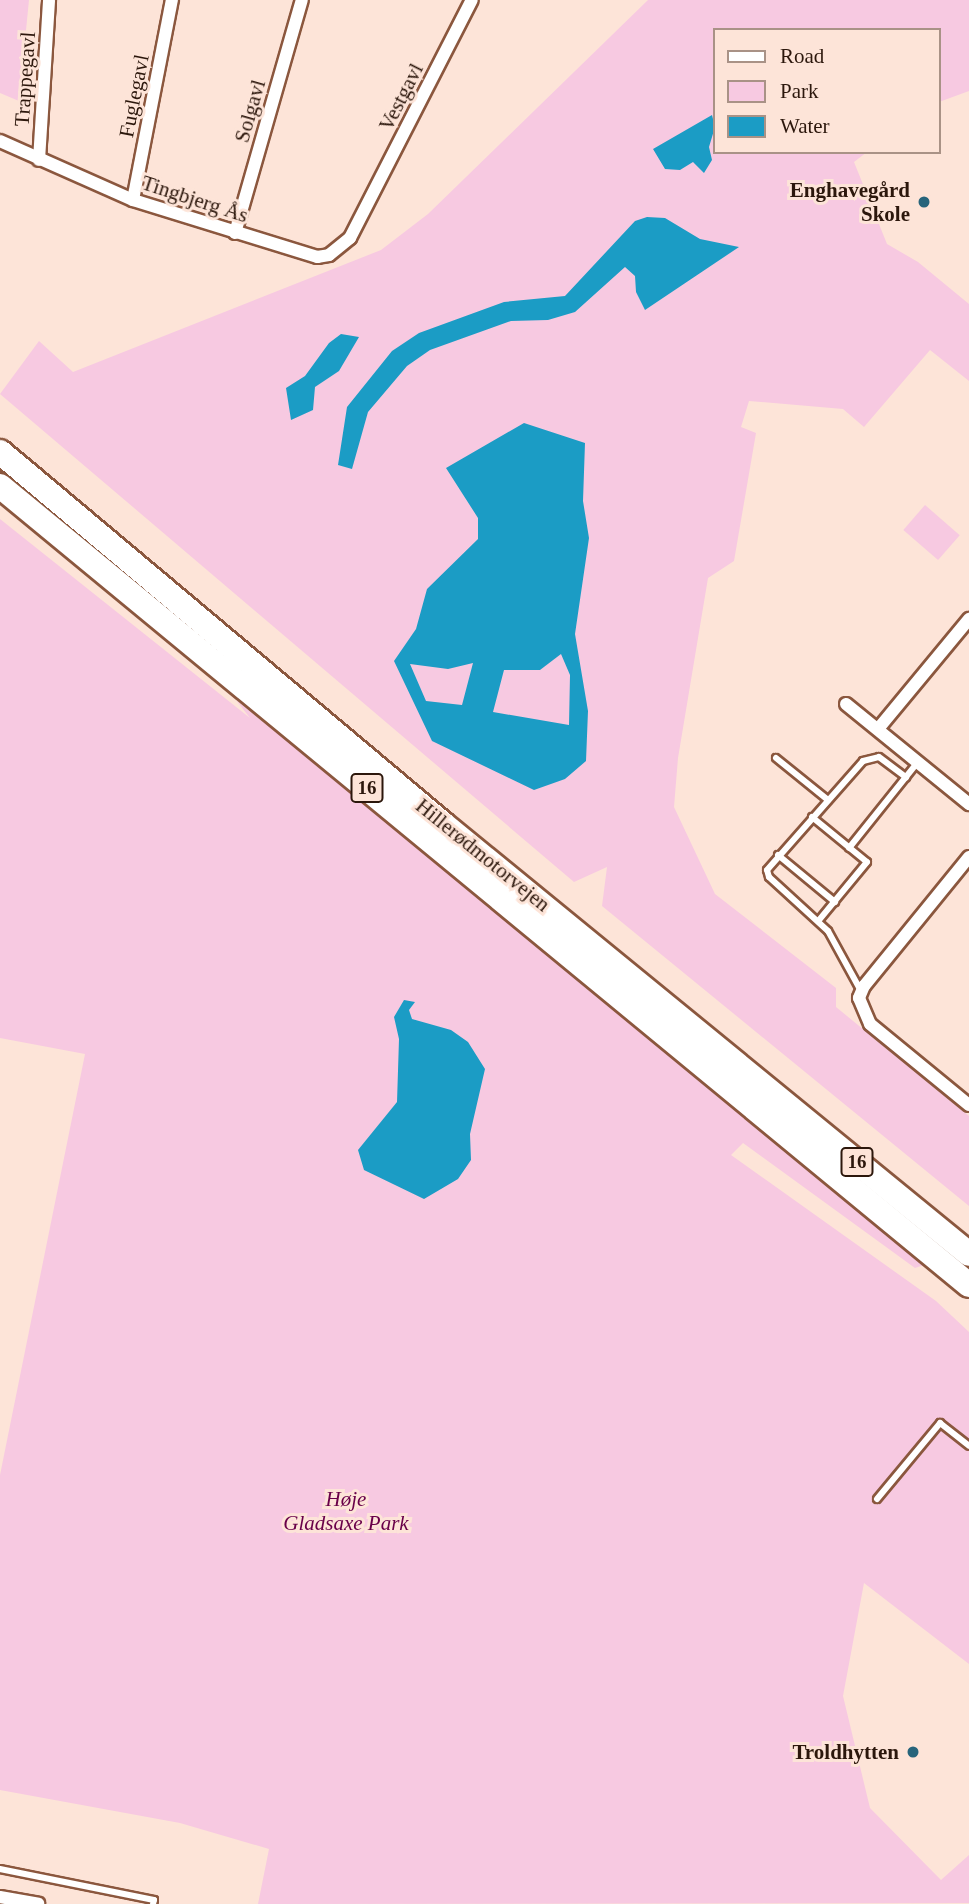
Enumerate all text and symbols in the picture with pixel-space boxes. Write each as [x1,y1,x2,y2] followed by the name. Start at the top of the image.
[713,28,941,154] legend
[9,31,41,127] street label: Trappegavl
[780,44,824,68] text: Road
[114,52,154,140] street label: Fuglegavl
[373,59,429,135] street label: Vestgavl
[229,77,271,145] street label: Solgavl
[780,79,819,103] text: Park
[780,114,830,138] text: Water
[139,170,251,228] street label: Tingbjerg Ås
[790,177,910,227] place label: Enghavegård Skole
[916,194,932,210] marker: Enghavegård Skole
[350,772,384,804] road number: 16
[411,793,555,917] street label: Hillerødmotorvejen
[840,1146,874,1178] road number: 16
[283,1486,409,1536] park label: Høje Gladsaxe Park
[792,1739,899,1765] place label: Troldhytten
[905,1744,921,1760] marker: Troldhytten

